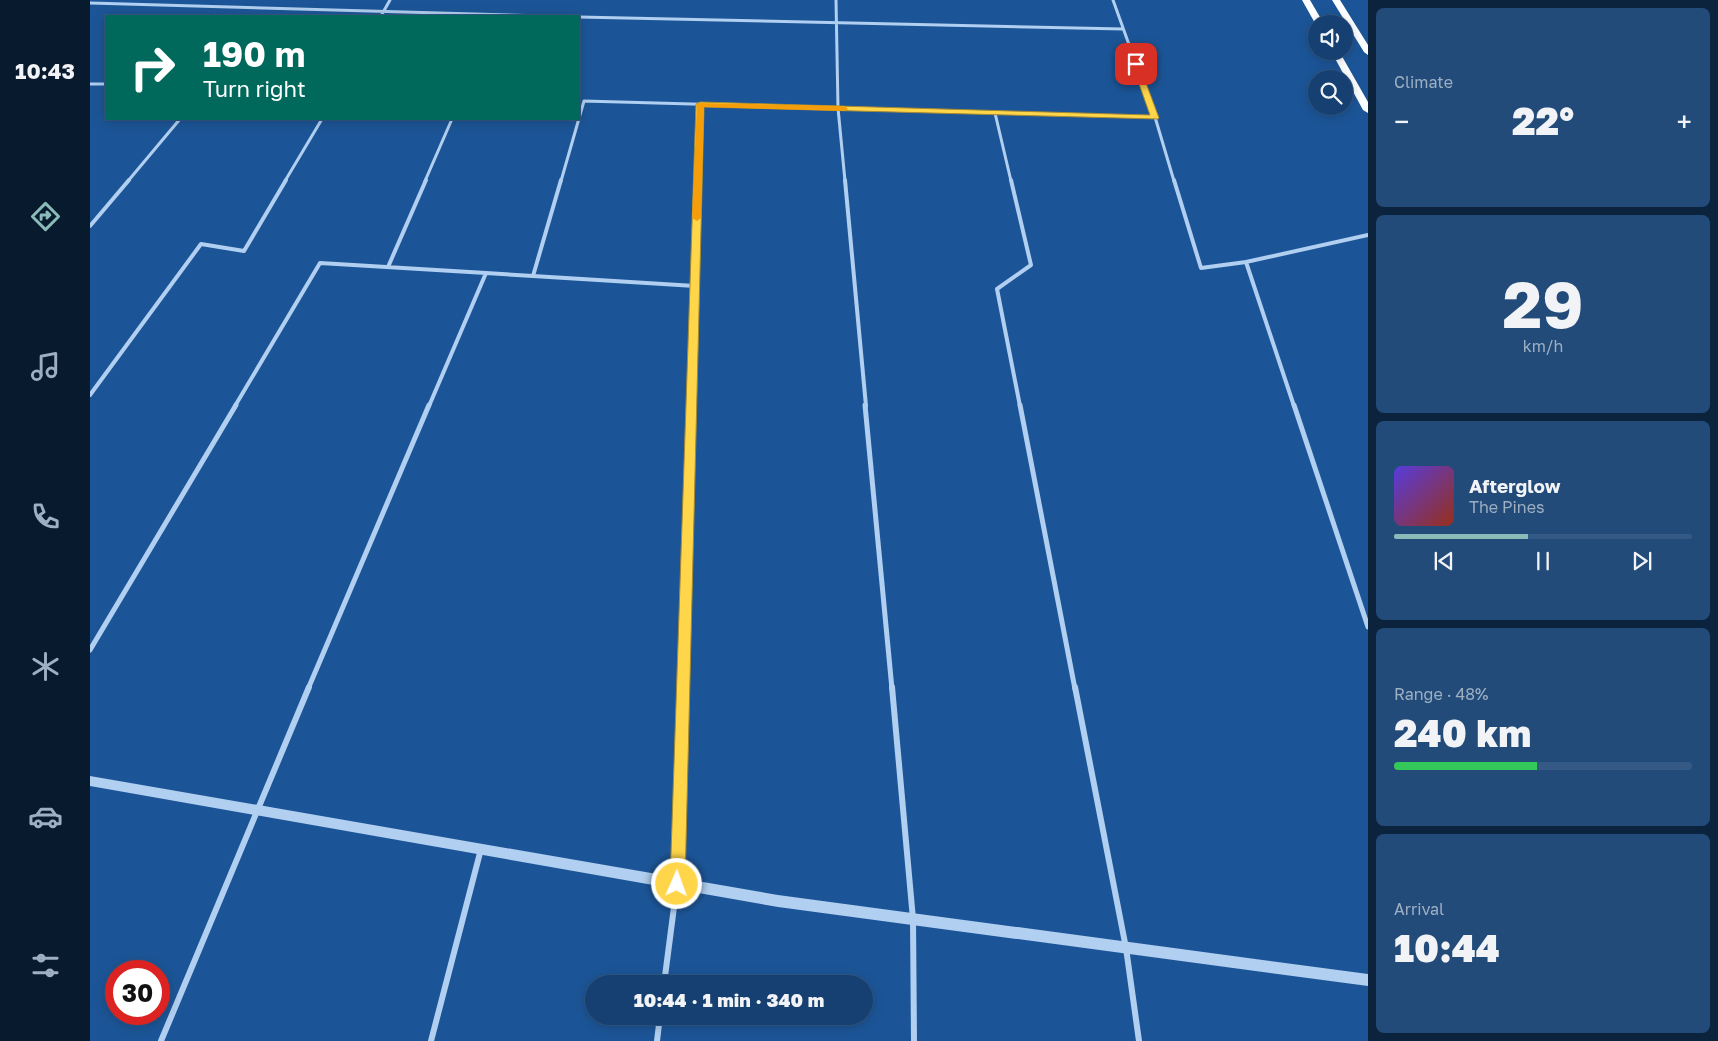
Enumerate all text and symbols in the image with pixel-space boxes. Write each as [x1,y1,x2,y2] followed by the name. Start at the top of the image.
[1308,15,1353,115] map controls
[1308,15,1353,60] button: sound
[203,33,305,75] text: 190 m
[120,35,185,100] icon: right
[1115,43,1157,85] pin
[1122,50,1150,78] icon: arrive
[15,57,75,84] text: 10:43
[1308,70,1353,115] button: search
[1394,72,1453,92] text: Climate
[203,75,306,102] text: Turn right
[1512,98,1574,143] text: 22°
[1394,105,1409,138] text: −
[1677,105,1692,138] text: +
[28,199,63,234] icon: directions
[1503,264,1583,342] text: 29
[1523,336,1563,356] text: km/h
[28,349,63,384] icon: music
[1469,474,1560,497] text: Afterglow
[1469,497,1544,517] text: The Pines
[28,499,63,534] icon: phone
[1430,547,1458,575] icon: previous
[1529,547,1557,575] icon: pause
[1628,547,1656,575] icon: next
[28,649,63,684] icon: climate
[1394,684,1488,704] text: Range · 48%
[1394,710,1531,755] text: 240 km
[28,799,63,834] icon: car
[650,857,702,909] position arrow
[1394,899,1444,919] text: Arrival
[1394,925,1500,970] text: 10:44
[28,948,63,983] icon: filters
[105,960,170,1025] speed limit sign: 30
[634,988,824,1011] text: 10:44 · 1 min · 340 m

